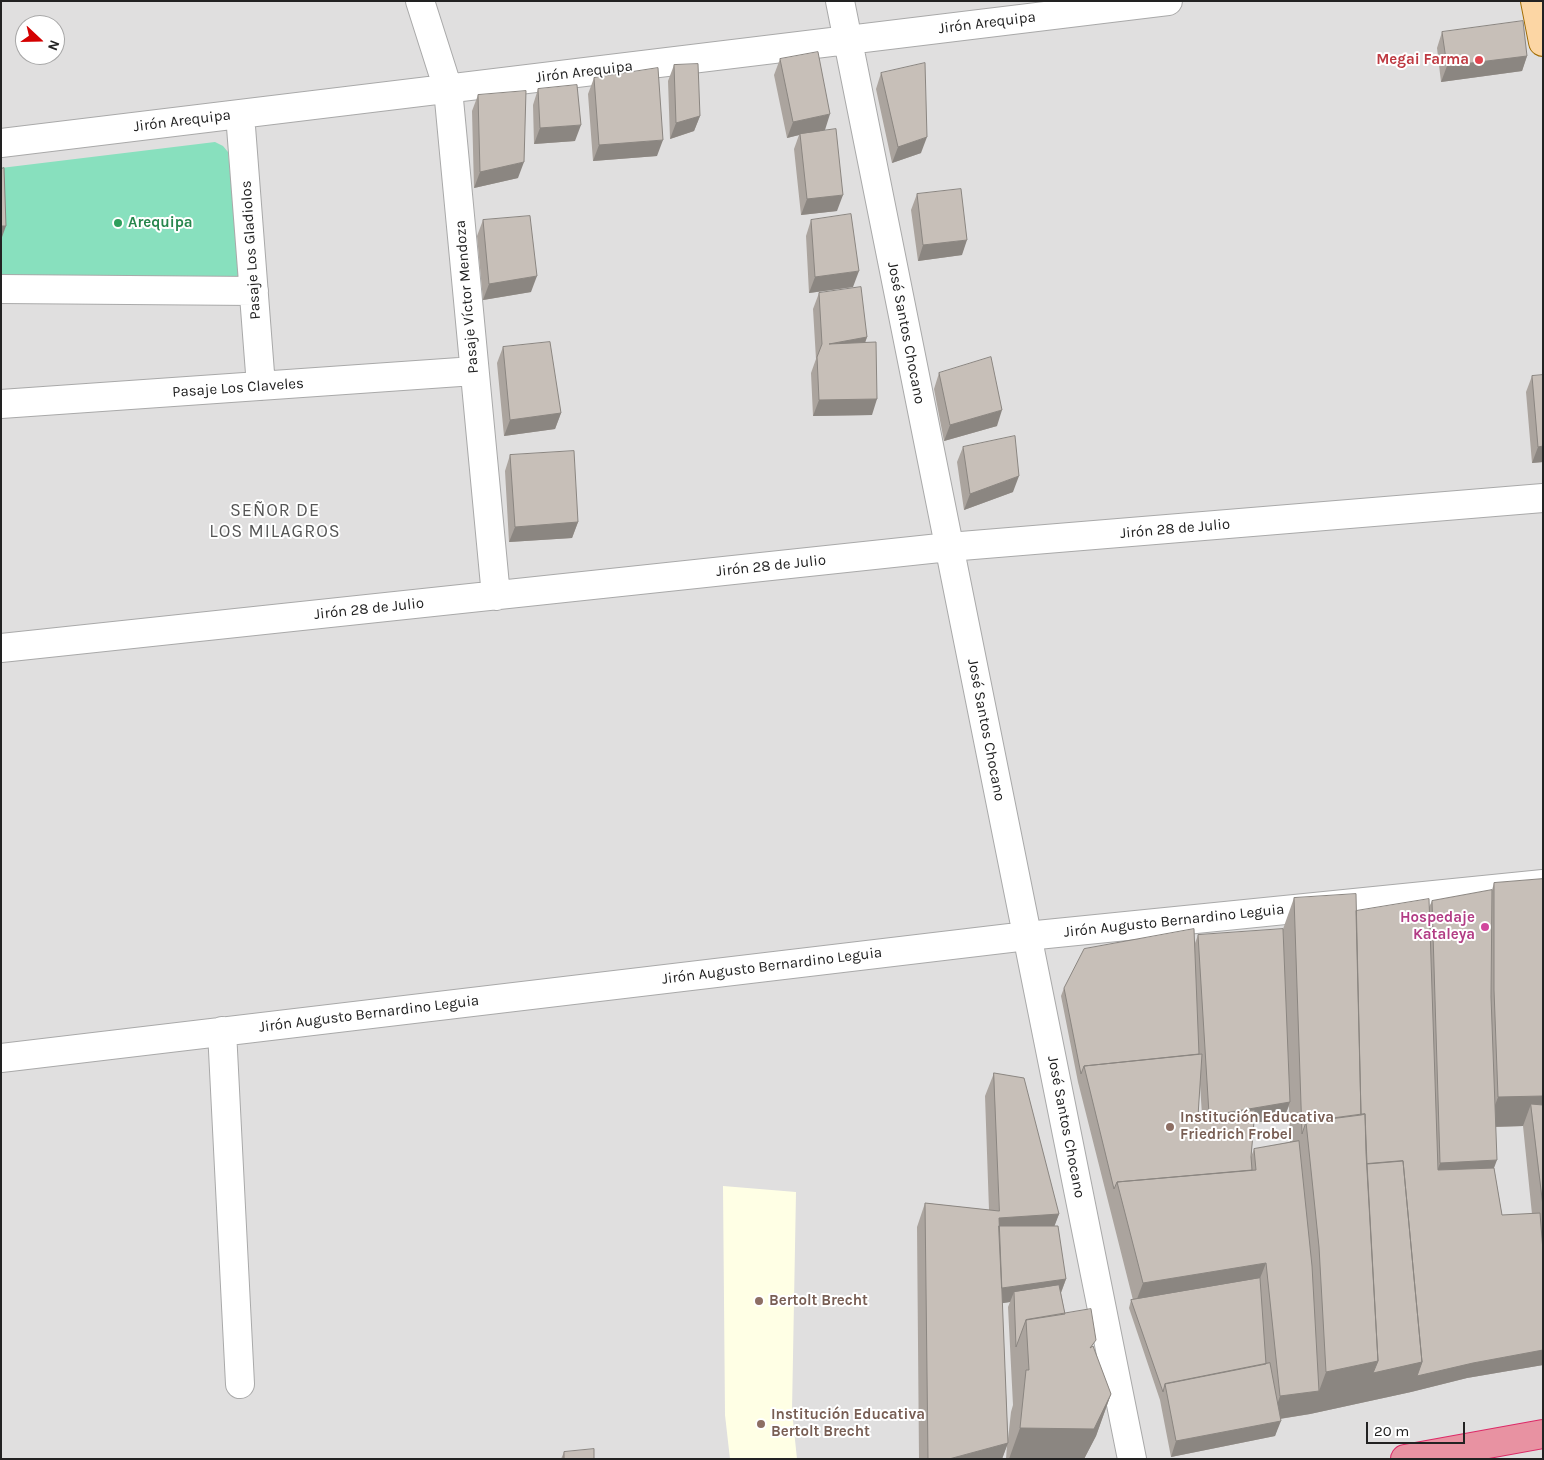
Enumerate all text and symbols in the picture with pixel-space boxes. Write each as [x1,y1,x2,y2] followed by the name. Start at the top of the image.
[937,8,1037,38] street label: Jirón Arequipa
[15,15,65,65] north arrow
[44,37,63,53] text: N
[1376,51,1469,69] place label: Megai Farma
[1473,54,1485,66] marker: Megai Farma
[534,57,634,87] street label: Jirón Arequipa
[132,106,232,136] street label: Jirón Arequipa
[237,180,265,320] street label: Pasaje Los Gladiolos
[128,214,193,232] place label: Arequipa
[112,217,124,229] marker: Arequipa
[451,219,483,375] street label: Pasaje Víctor Mendoza
[883,260,929,406] street label: José Santos Chocano
[172,374,304,402] street label: Pasaje Los Claveles
[208,500,342,542] district label: SEÑOR DE LOS MILAGROS
[1119,515,1231,543] street label: Jirón 28 de Julio
[715,551,827,581] street label: Jirón 28 de Julio
[313,594,425,624] street label: Jirón 28 de Julio
[963,657,1009,803] street label: José Santos Chocano
[1063,900,1285,942] street label: Jirón Augusto Bernardino Leguia
[1400,909,1475,944] place label: Hospedaje Kataleya
[1479,921,1491,933] marker: Hospedaje Kataleya
[661,944,883,988] street label: Jirón Augusto Bernardino Leguia
[258,992,480,1036] street label: Jirón Augusto Bernardino Leguia
[1043,1054,1089,1200] street label: José Santos Chocano
[1180,1109,1334,1144] place label: Institución Educativa Friedrich Frobel
[1164,1121,1176,1133] marker: Institución Educativa Friedrich Frobel
[769,1292,868,1310] place label: Bertolt Brecht
[753,1295,765,1307] marker: Bertolt Brecht
[771,1406,925,1441] place label: Institución Educativa Bertolt Brecht
[1369,1412,1468,1444] scale bar
[755,1418,767,1430] marker: Institución Educativa Bertolt Brecht
[1374,1422,1409,1440] text: 20 m

